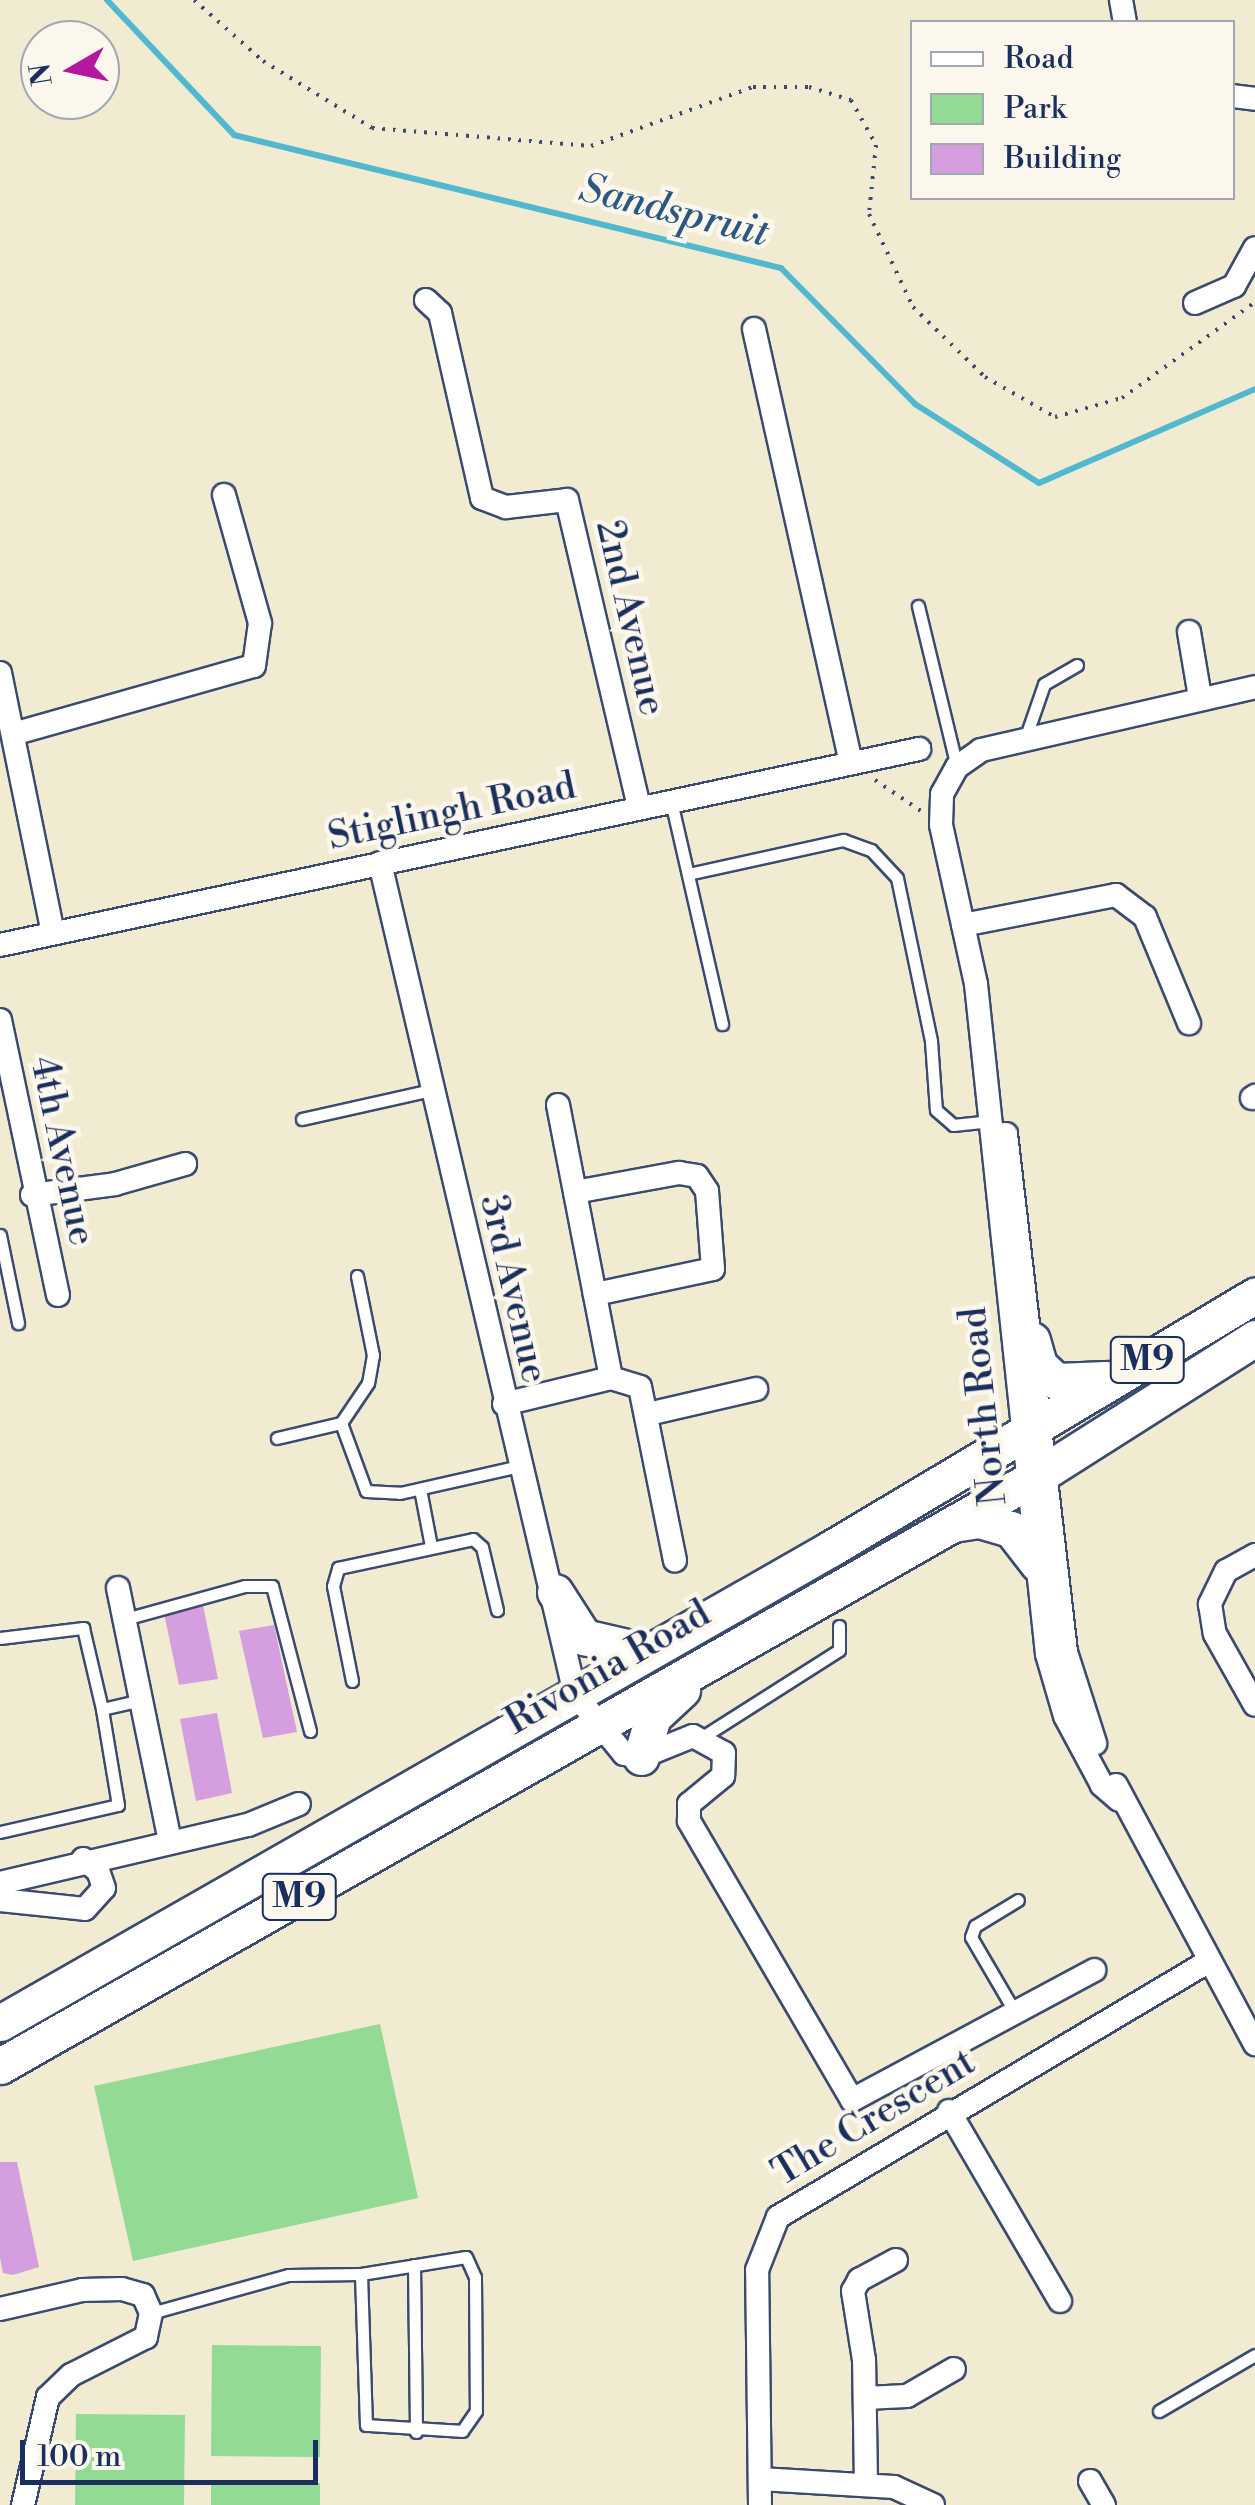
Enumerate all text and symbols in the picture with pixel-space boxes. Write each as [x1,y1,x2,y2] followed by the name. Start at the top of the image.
[20,20,120,120] north arrow
[910,20,1235,200] legend
[1004,40,1074,78] text: Road
[23,61,61,88] text: N
[1004,90,1066,128] text: Park
[1004,140,1121,178] text: Building
[574,164,774,258] water label: Sandspruit
[585,516,675,720] street label: 2nd Avenue
[324,763,580,861] street label: Stiglingh Road
[20,1052,104,1250] street label: 4th Avenue
[469,1190,557,1388] street label: 3rd Avenue
[951,1305,1017,1507] street label: North Road
[1110,1330,1184,1390] road number: M9
[498,1591,718,1745] street label: Rivonia Road
[262,1867,336,1927] road number: M9
[764,2040,984,2196] street label: The Crescent
[25,2420,322,2482] scale bar
[37,2438,121,2476] text: 100 m

